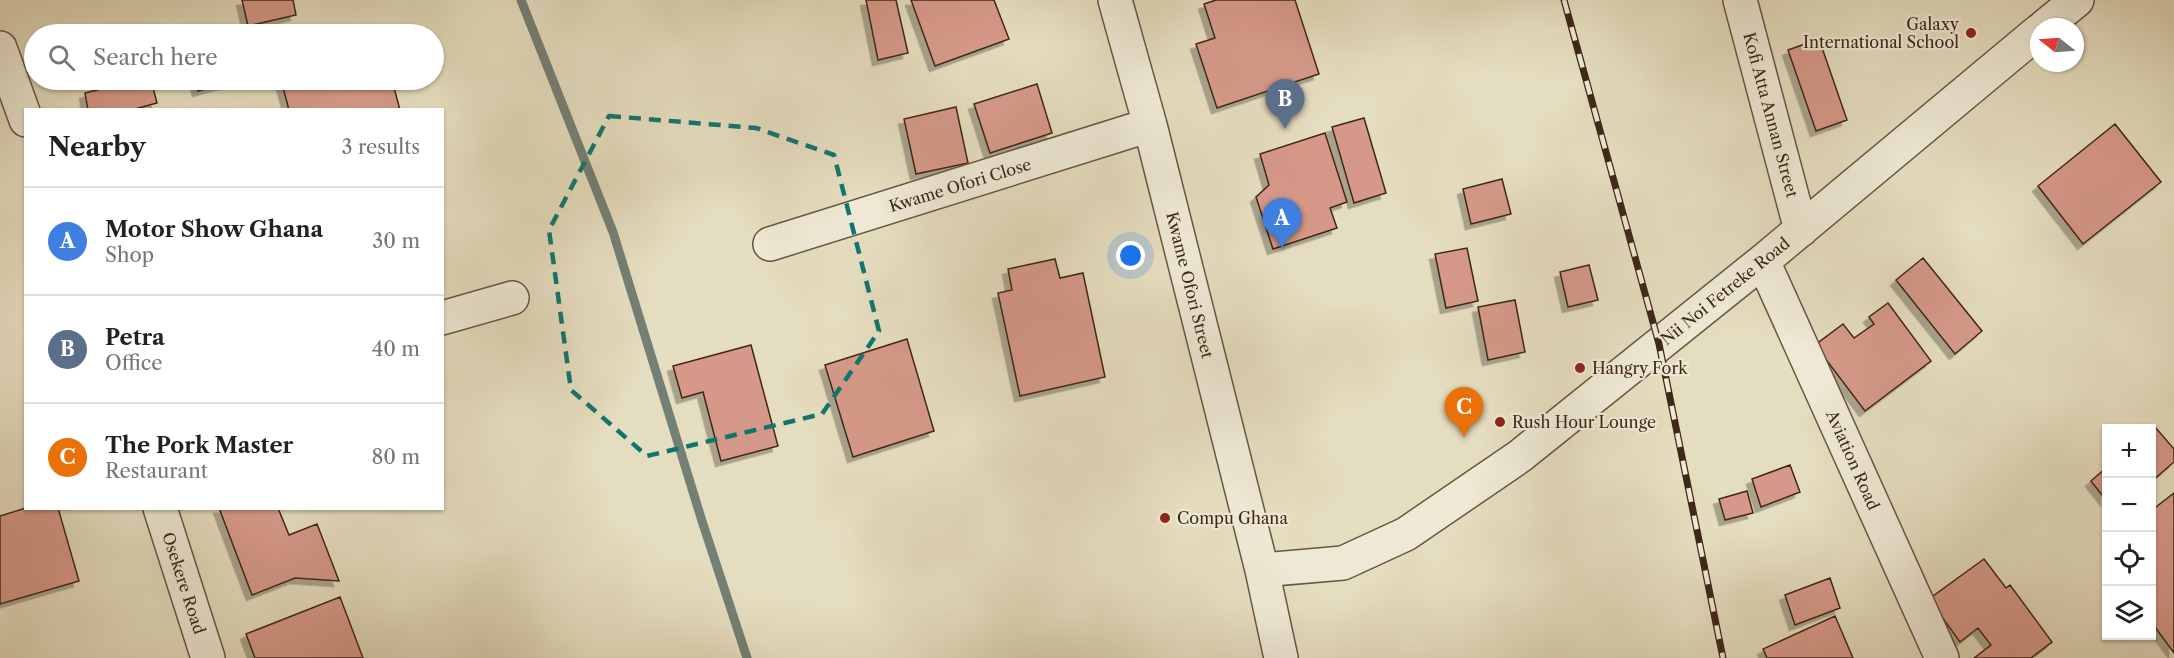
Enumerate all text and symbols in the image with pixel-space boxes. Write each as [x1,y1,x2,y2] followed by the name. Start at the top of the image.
[1803,14,1960,52] place label: Galaxy International School
[2030,18,2084,72] north arrow
[24,24,444,90] search box
[1964,26,1978,40] marker: Galaxy International School
[1739,30,1803,200] street label: Kofi Atta Annan Street
[45,41,78,74] icon: search
[93,44,218,71] text: Search here
[1266,80,1304,129] pin: B
[48,131,146,163] text: Nearby
[342,135,420,159] text: 3 results
[886,154,1034,216] street label: Kwame Ofori Close
[1262,198,1302,248] pin: A
[1162,210,1218,361] street label: Kwame Ofori Street
[105,216,323,243] text: Motor Show Ghana
[60,229,75,253] text: A
[372,229,420,253] text: 30 m
[1656,233,1794,349] street label: Nii Noi Fetreke Road
[1116,241,1145,270] your location
[105,243,154,267] text: Shop
[105,324,165,351] text: Petra
[60,337,75,361] text: B
[372,337,420,361] text: 40 m
[105,351,163,375] text: Office
[1592,358,1688,378] place label: Hangry Fork
[1573,361,1587,375] marker: Hangry Fork
[1444,388,1484,437] pin: C
[1822,406,1884,513] street label: Aviation Road
[1512,412,1656,432] place label: Rush Hour Lounge
[1493,415,1507,429] marker: Rush Hour Lounge
[2102,424,2156,640] map controls
[2102,424,2156,478] button: +
[105,432,293,459] text: The Pork Master
[59,445,76,469] text: C
[372,445,420,469] text: 80 m
[105,459,208,483] text: Restaurant
[2102,478,2156,532] button: −
[1177,508,1288,528] place label: Compu Ghana
[1158,511,1172,525] marker: Compu Ghana
[158,529,210,637] street label: Osekere Road
[2102,532,2156,586] button: locate
[2102,586,2156,640] button: layers

